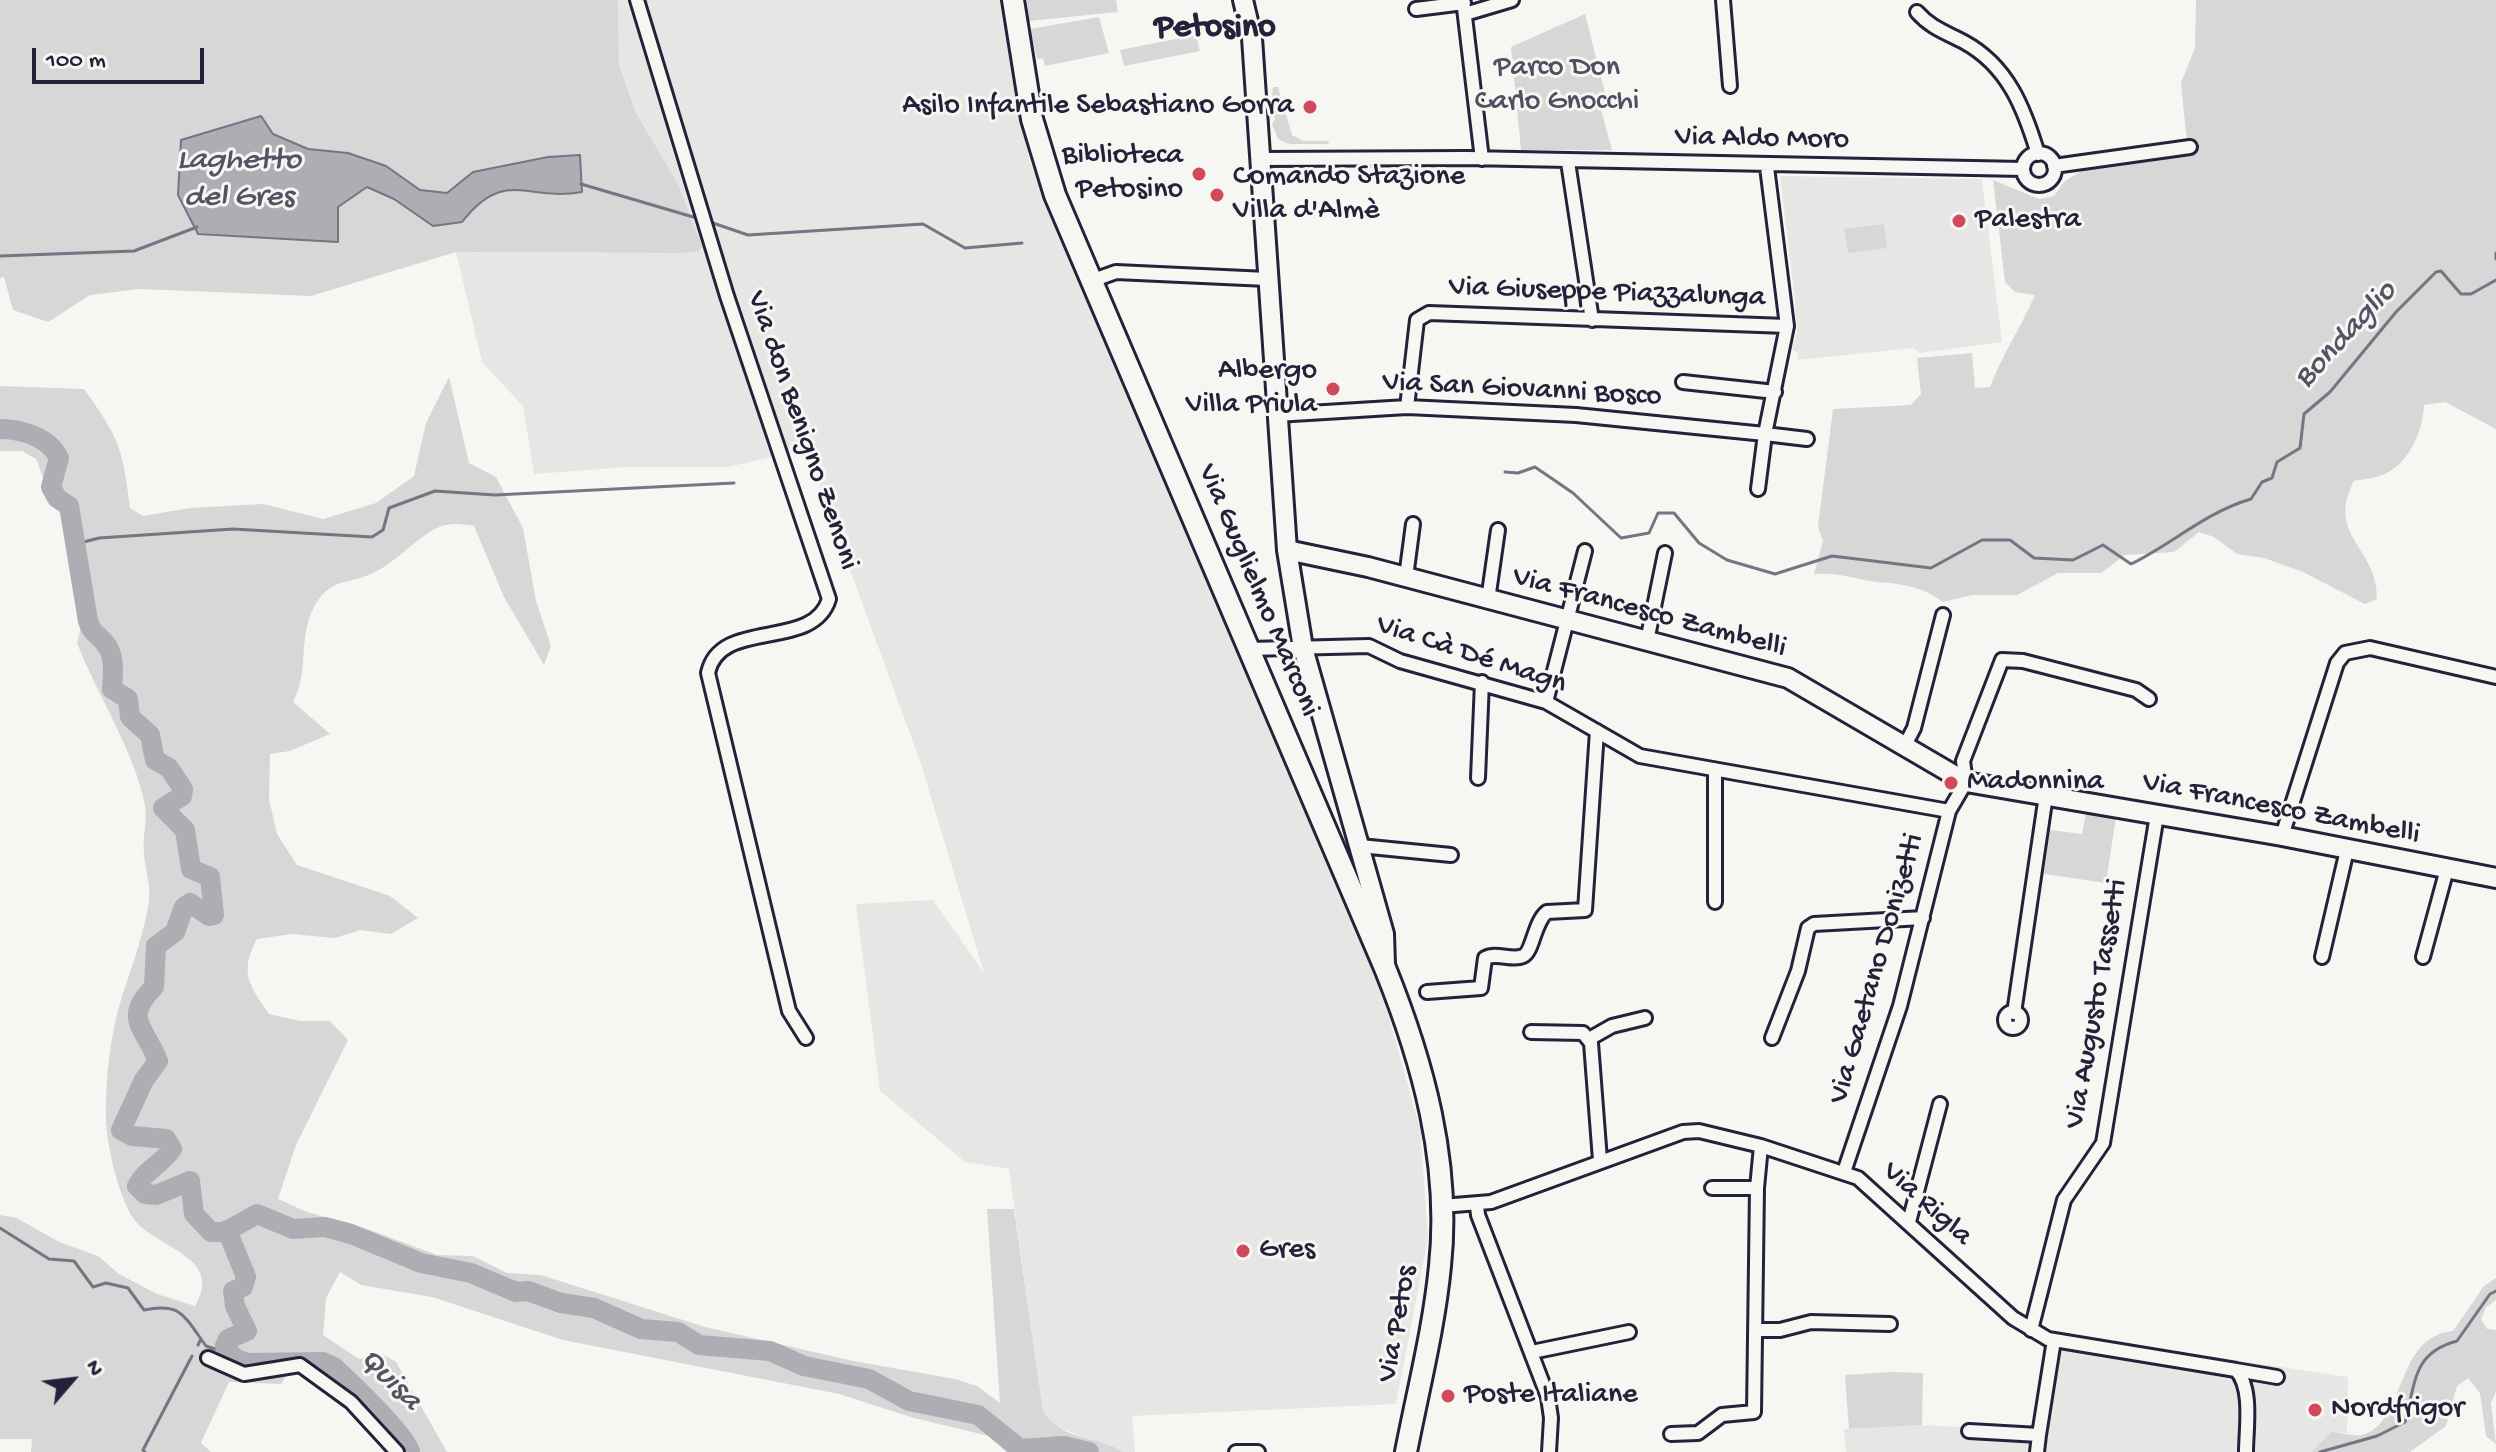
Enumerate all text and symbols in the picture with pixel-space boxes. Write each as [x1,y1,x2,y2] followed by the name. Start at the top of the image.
[1154,10,1276,50] district label: Petosino
[36,32,208,82] scale bar
[46,47,106,76] text: 100 m
[1475,51,1639,122] park label: Parco Don Carlo Gnocchi
[902,89,1294,125] place label: Asilo Infantile Sebastiano Gorra
[1301,98,1319,116] marker: Asilo Infantile Sebastiano Gorra
[1675,120,1849,160] street label: Via Aldo Moro
[1062,139,1183,210] place label: Biblioteca Petosino
[177,143,301,218] water label: Laghetto del Gres
[1233,160,1465,230] place label: Comando Stazione Villa d'Almè
[1190,165,1208,183] marker: Biblioteca Petosino
[1208,186,1226,204] marker: Comando Stazione Villa d'Almè
[1975,203,2081,239] place label: Palestra
[1950,212,1968,230] marker: Palestra
[1448,270,1766,318] street label: Via Giuseppe Piazzalunga
[2287,274,2407,398] water label: Bondaglio
[736,287,866,575] street label: Via don Benigno Zenoni
[1186,354,1317,424] place label: Albergo Villa Priula
[1381,366,1663,416] street label: Via San Giovanni Bosco
[1324,380,1342,398] marker: Albergo Villa Priula
[1188,459,1326,723] street label: Via Guglielmo Marconi
[1508,560,1790,668] street label: Via Francesco Zambelli
[1371,608,1571,704] street label: Via Cà Dé Magn
[1967,765,2104,801] place label: Madonnina
[2139,765,2423,855] street label: Via Francesco Zambelli
[1942,774,1960,792] marker: Madonnina
[1822,830,1934,1108] street label: Via Gaetano Donizetti
[2058,876,2138,1132] street label: Via Augusto Tassetti
[1873,1155,1979,1255] street label: Via Rigla
[1259,1233,1315,1269] place label: Gres
[1234,1242,1252,1260] marker: Gres
[1371,1263,1427,1385] street label: Via Petos
[32,1340,112,1420] north arrow
[350,1342,428,1420] water label: Quisa
[78,1356,108,1381] text: N
[1464,1378,1638,1414] place label: Poste Italiane
[1439,1387,1457,1405] marker: Poste Italiane
[2331,1392,2464,1428] place label: Nordfrigor
[2306,1401,2324,1419] marker: Nordfrigor

